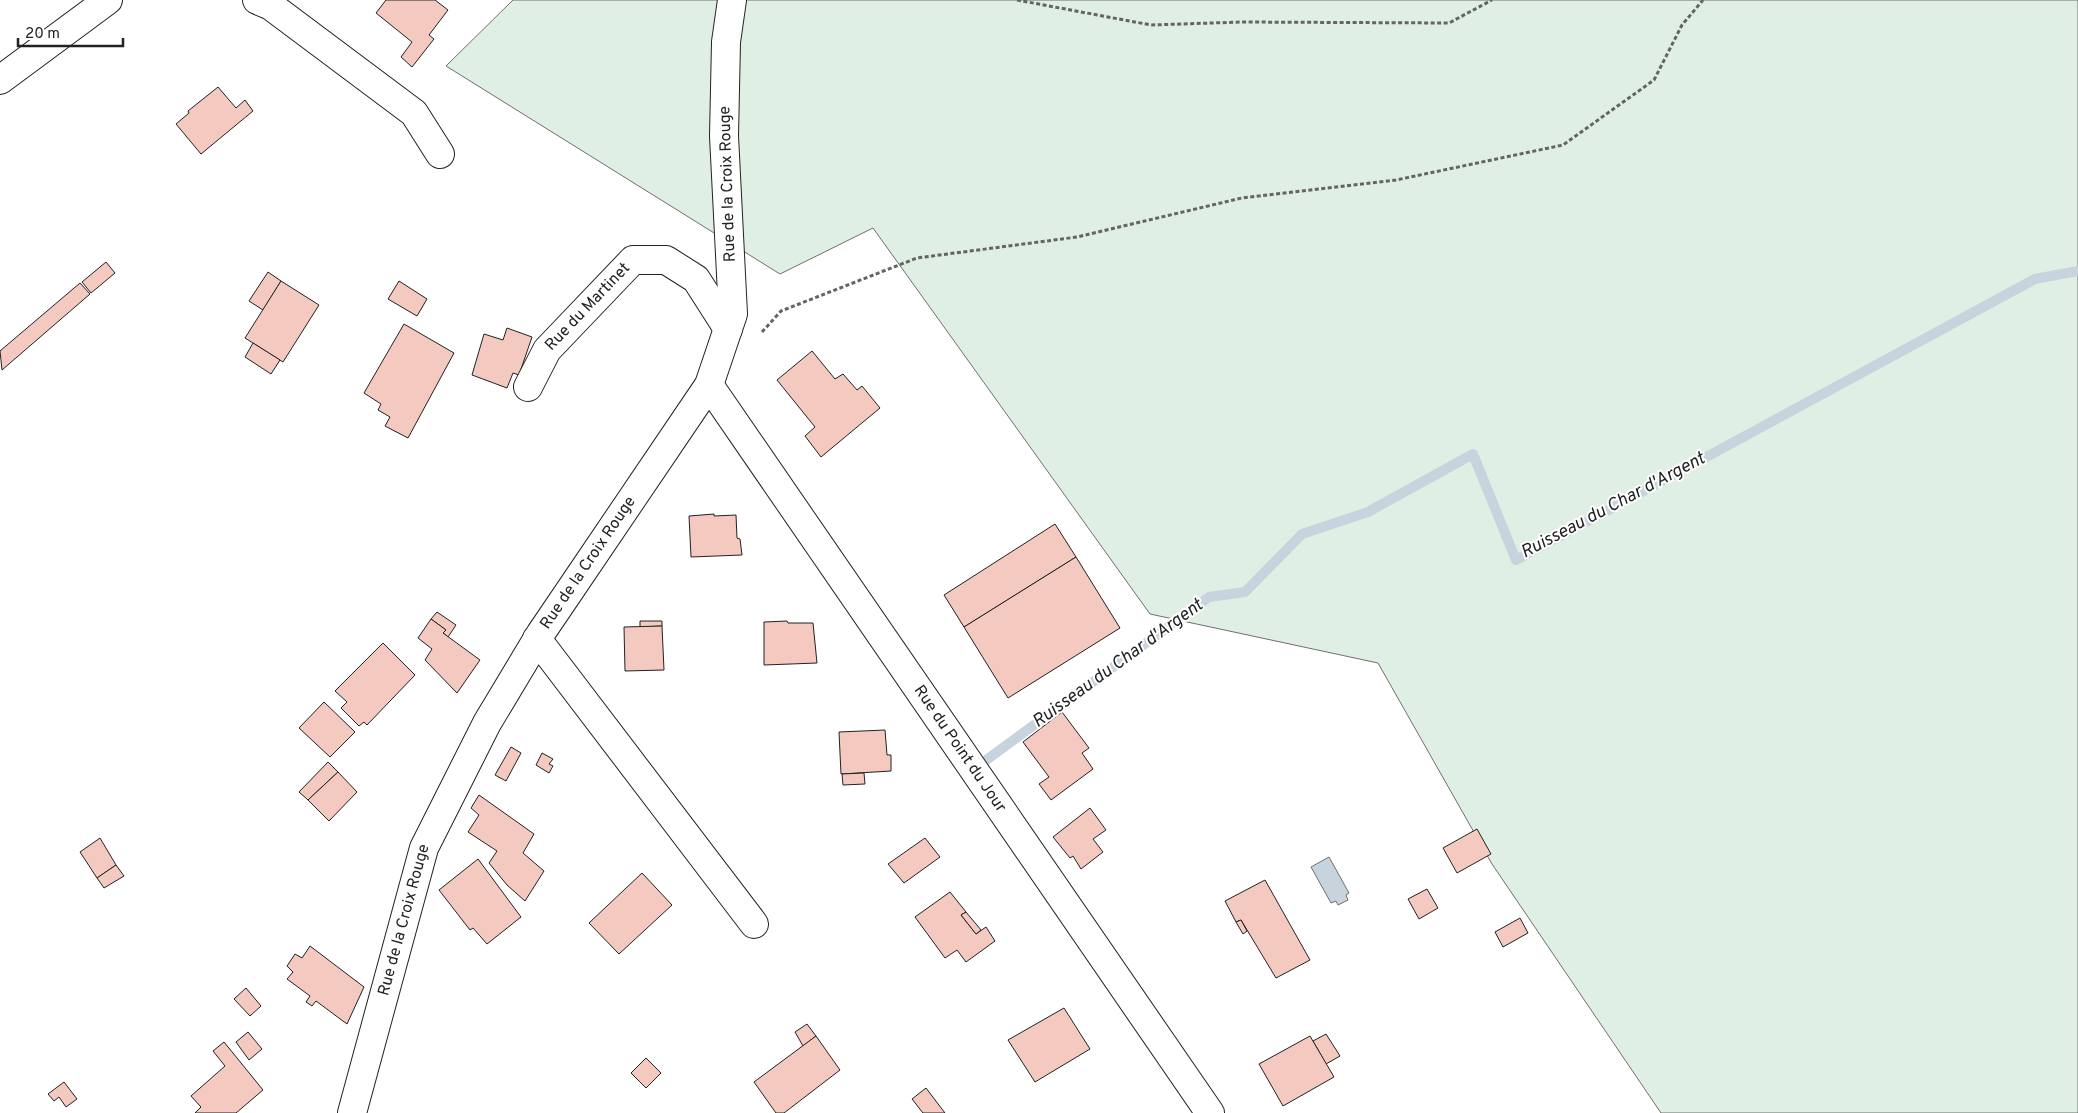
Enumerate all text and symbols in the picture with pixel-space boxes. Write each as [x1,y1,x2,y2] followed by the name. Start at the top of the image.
[18,15,122,47] scale bar
[25,25,60,44] text: 20 m
[715,106,741,262] street label: Rue de la Croix Rouge
[541,259,635,355] street label: Rue du Martinet
[1517,447,1711,564] water label: Ruisseau du Char d'Argent
[536,493,641,633] street label: Rue de la Croix Rouge
[1028,593,1209,734] water label: Ruisseau du Char d'Argent
[909,682,1010,817] street label: Rue du Point du Jour
[374,842,435,998] street label: Rue de la Croix Rouge

